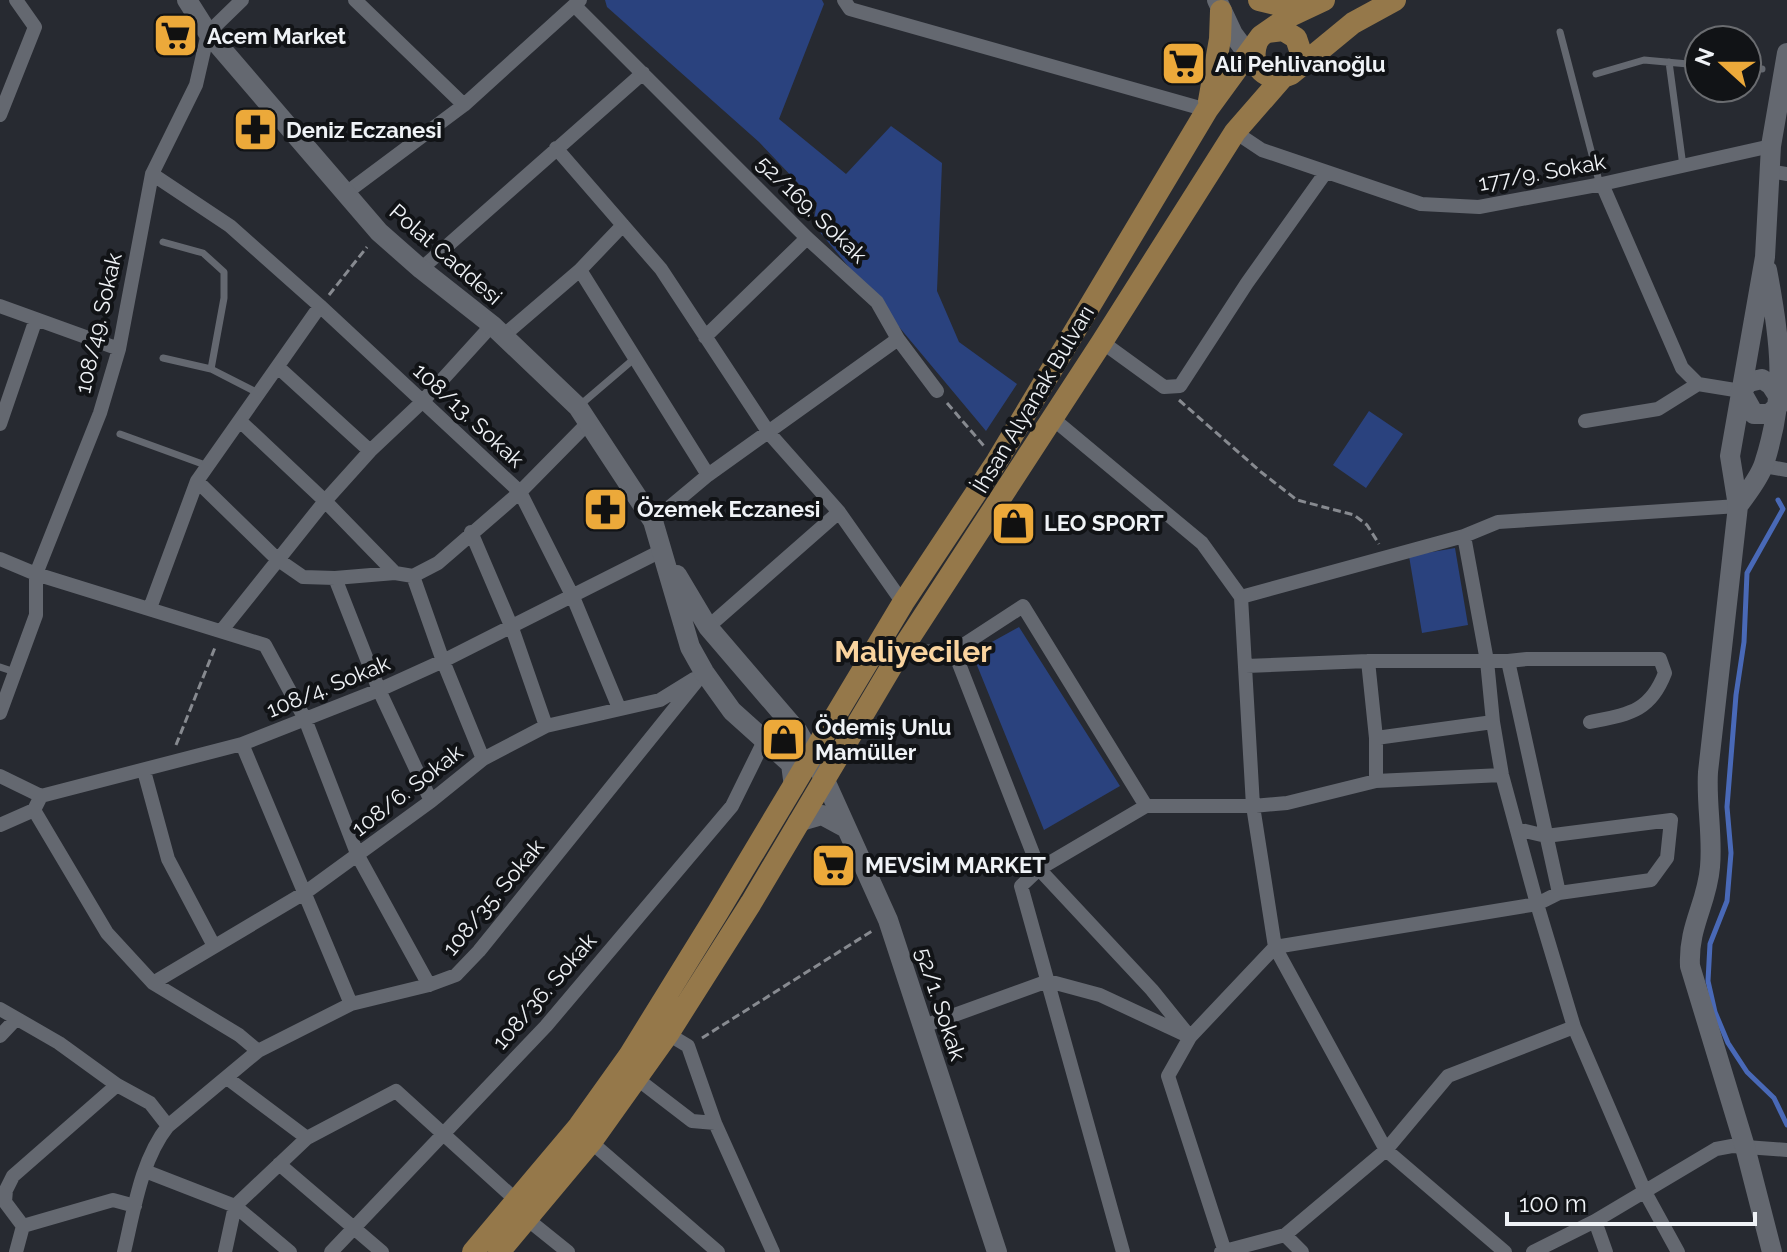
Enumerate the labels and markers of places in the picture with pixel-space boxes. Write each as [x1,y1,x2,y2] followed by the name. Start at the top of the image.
[152,12,200,60] supermarket icon: Acem Market
[207,23,346,49] place label: Acem Market
[1160,40,1208,88] supermarket icon: Ali Pehlivanoğlu
[1215,51,1386,77] place label: Ali Pehlivanoğlu
[231,106,279,154] pharmacy icon: Deniz Eczanesi
[286,117,442,143] place label: Deniz Eczanesi
[582,485,630,533] pharmacy icon: Özemek Eczanesi
[637,496,820,522] place label: Özemek Eczanesi
[989,499,1037,547] shop icon: LEO SPORT
[1044,510,1164,536] place label: LEO SPORT
[815,714,951,765] place label: Ödemiş Unlu Mamüller
[760,716,808,764] shop icon: Ödemiş Unlu Mamüller
[810,841,858,889] supermarket icon: MEVSİM MARKET
[865,852,1046,878] place label: MEVSİM MARKET

